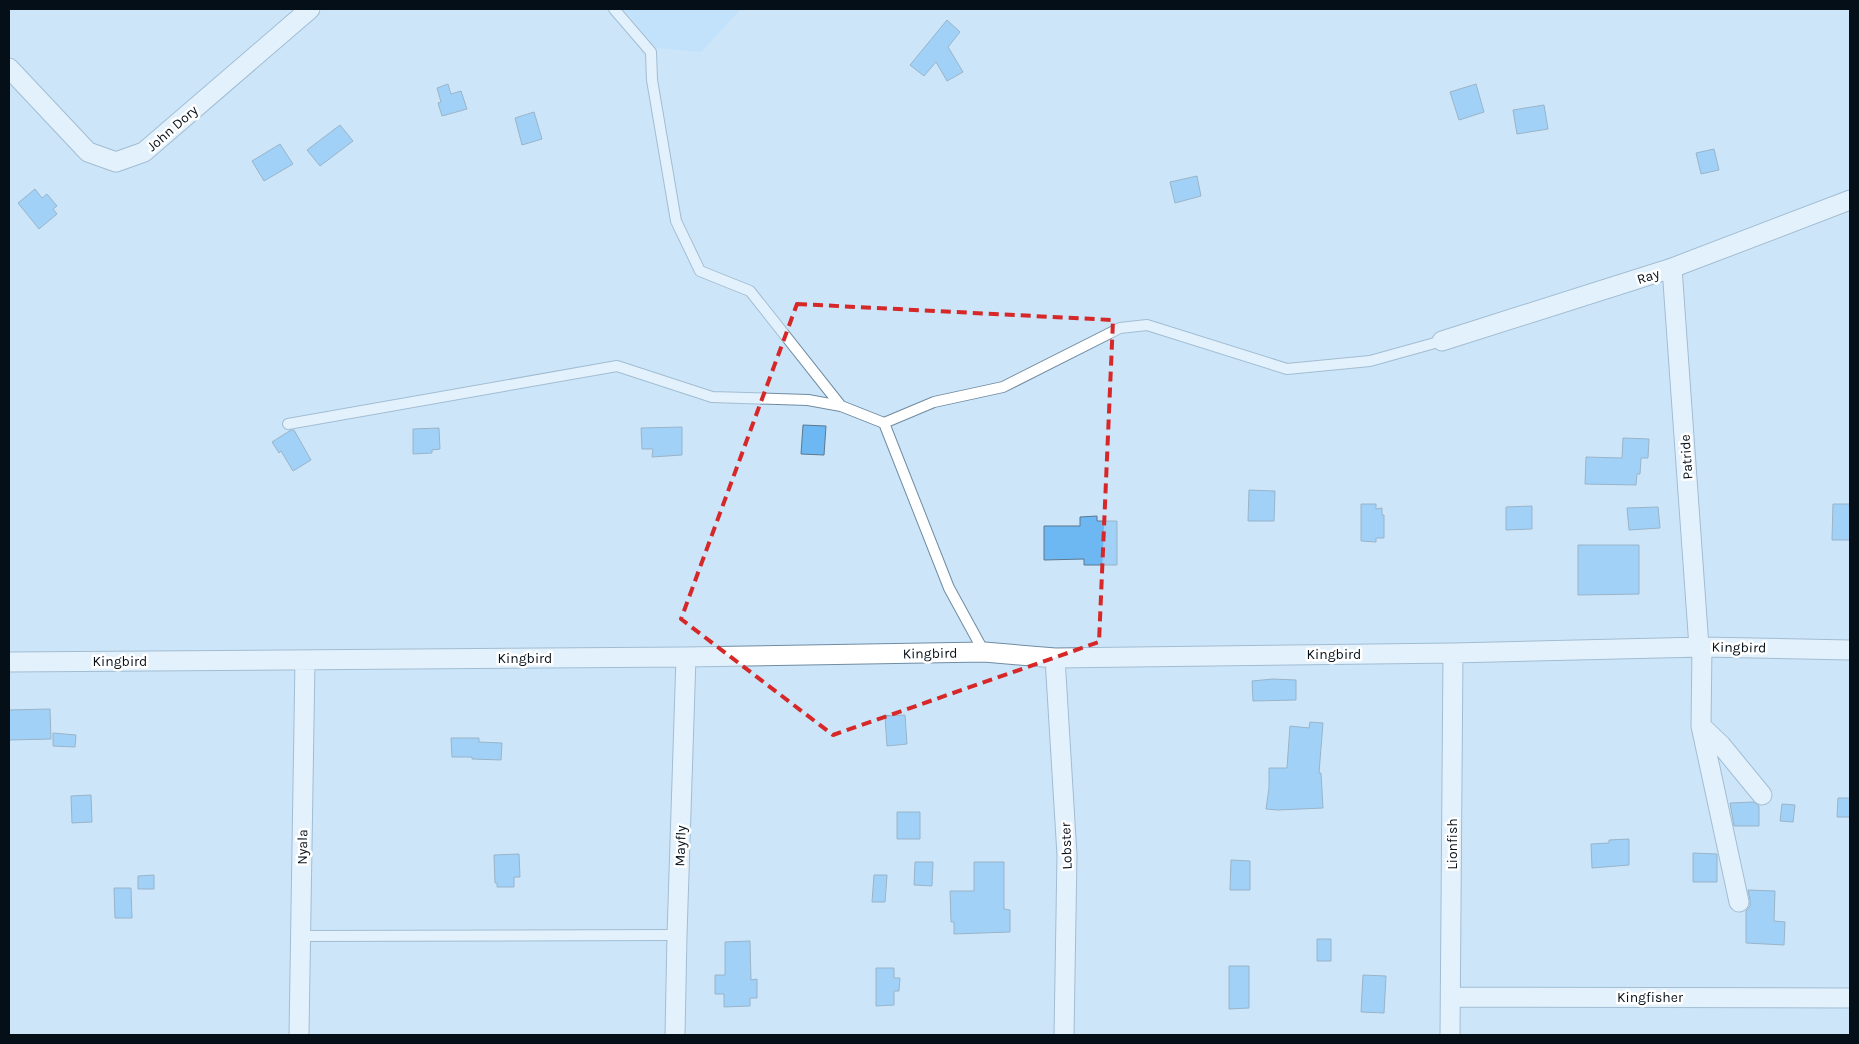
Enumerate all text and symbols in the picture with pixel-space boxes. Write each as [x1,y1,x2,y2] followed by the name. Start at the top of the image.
[143,101,202,155] street label: John Dory
[1635,265,1662,288] street label: Ray
[1676,434,1697,480] street label: Patride
[1711,639,1767,656] street label: Kingbird
[902,645,958,662] street label: Kingbird
[1307,646,1361,663] street label: Kingbird
[498,650,552,667] street label: Kingbird
[93,653,147,670] street label: Kingbird
[1444,818,1461,870] street label: Lionfish
[1057,821,1076,870] street label: Lobster
[671,825,690,867] street label: Mayfly
[294,829,311,865] street label: Nyala
[1617,989,1684,1006] street label: Kingfisher

